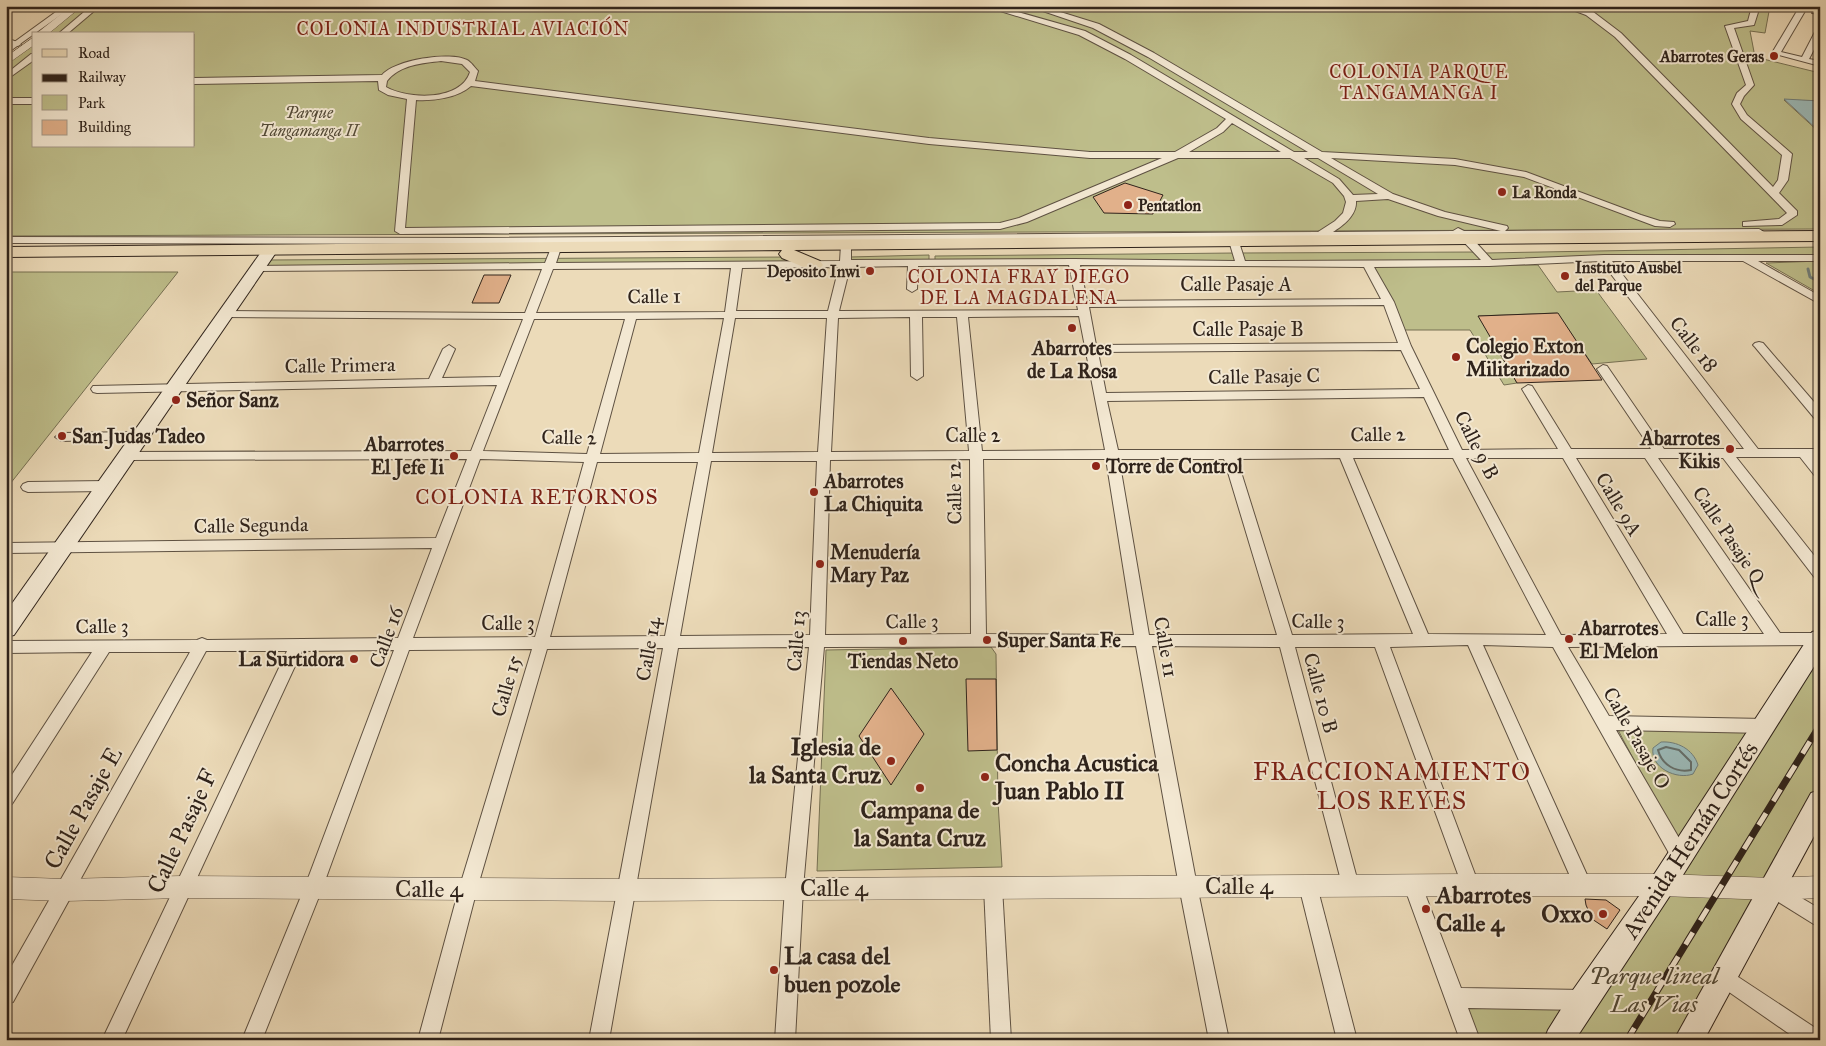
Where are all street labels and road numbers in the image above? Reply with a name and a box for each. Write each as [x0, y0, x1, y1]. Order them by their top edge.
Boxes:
street label: Calle Pasaje A [1180, 272, 1292, 296]
street label: Calle 1 [627, 284, 681, 308]
street label: Calle 18 [1665, 311, 1723, 377]
street label: Calle Pasaje B [1192, 317, 1304, 341]
street label: Calle Primera [284, 352, 396, 378]
street label: Calle Pasaje C [1208, 363, 1320, 389]
street label: Calle 9 B [1450, 407, 1504, 483]
street label: Calle 2 [1350, 422, 1406, 446]
street label: Calle 2 [945, 423, 1001, 447]
street label: Calle 2 [541, 425, 597, 449]
street label: Calle 12 [941, 461, 967, 525]
street label: Calle 9A [1591, 468, 1648, 540]
street label: Calle Pasaje Q [1688, 482, 1778, 600]
street label: Calle Segunda [193, 512, 309, 539]
street label: Calle 16 [364, 602, 408, 671]
street label: Calle 3 [1695, 607, 1749, 631]
street label: Calle 3 [885, 609, 939, 633]
street label: Calle 3 [1291, 609, 1345, 633]
street label: Calle 13 [782, 610, 810, 672]
street label: Calle 3 [481, 611, 535, 635]
street label: Calle 3 [75, 614, 129, 638]
street label: Calle 14 [631, 614, 666, 683]
street label: Calle 11 [1149, 615, 1183, 679]
street label: Calle 10 B [1299, 650, 1343, 736]
street label: Calle 15 [486, 653, 526, 719]
street label: Calle Pasaje O [1598, 683, 1676, 793]
street label: Avenida Hernán Cortés [1615, 736, 1765, 945]
street label: Calle Pasaje E [37, 742, 129, 874]
street label: Calle Pasaje F [140, 764, 224, 898]
street label: Calle 4 [1205, 871, 1274, 901]
street label: Calle 4 [800, 873, 869, 903]
street label: Calle 4 [395, 874, 464, 904]

